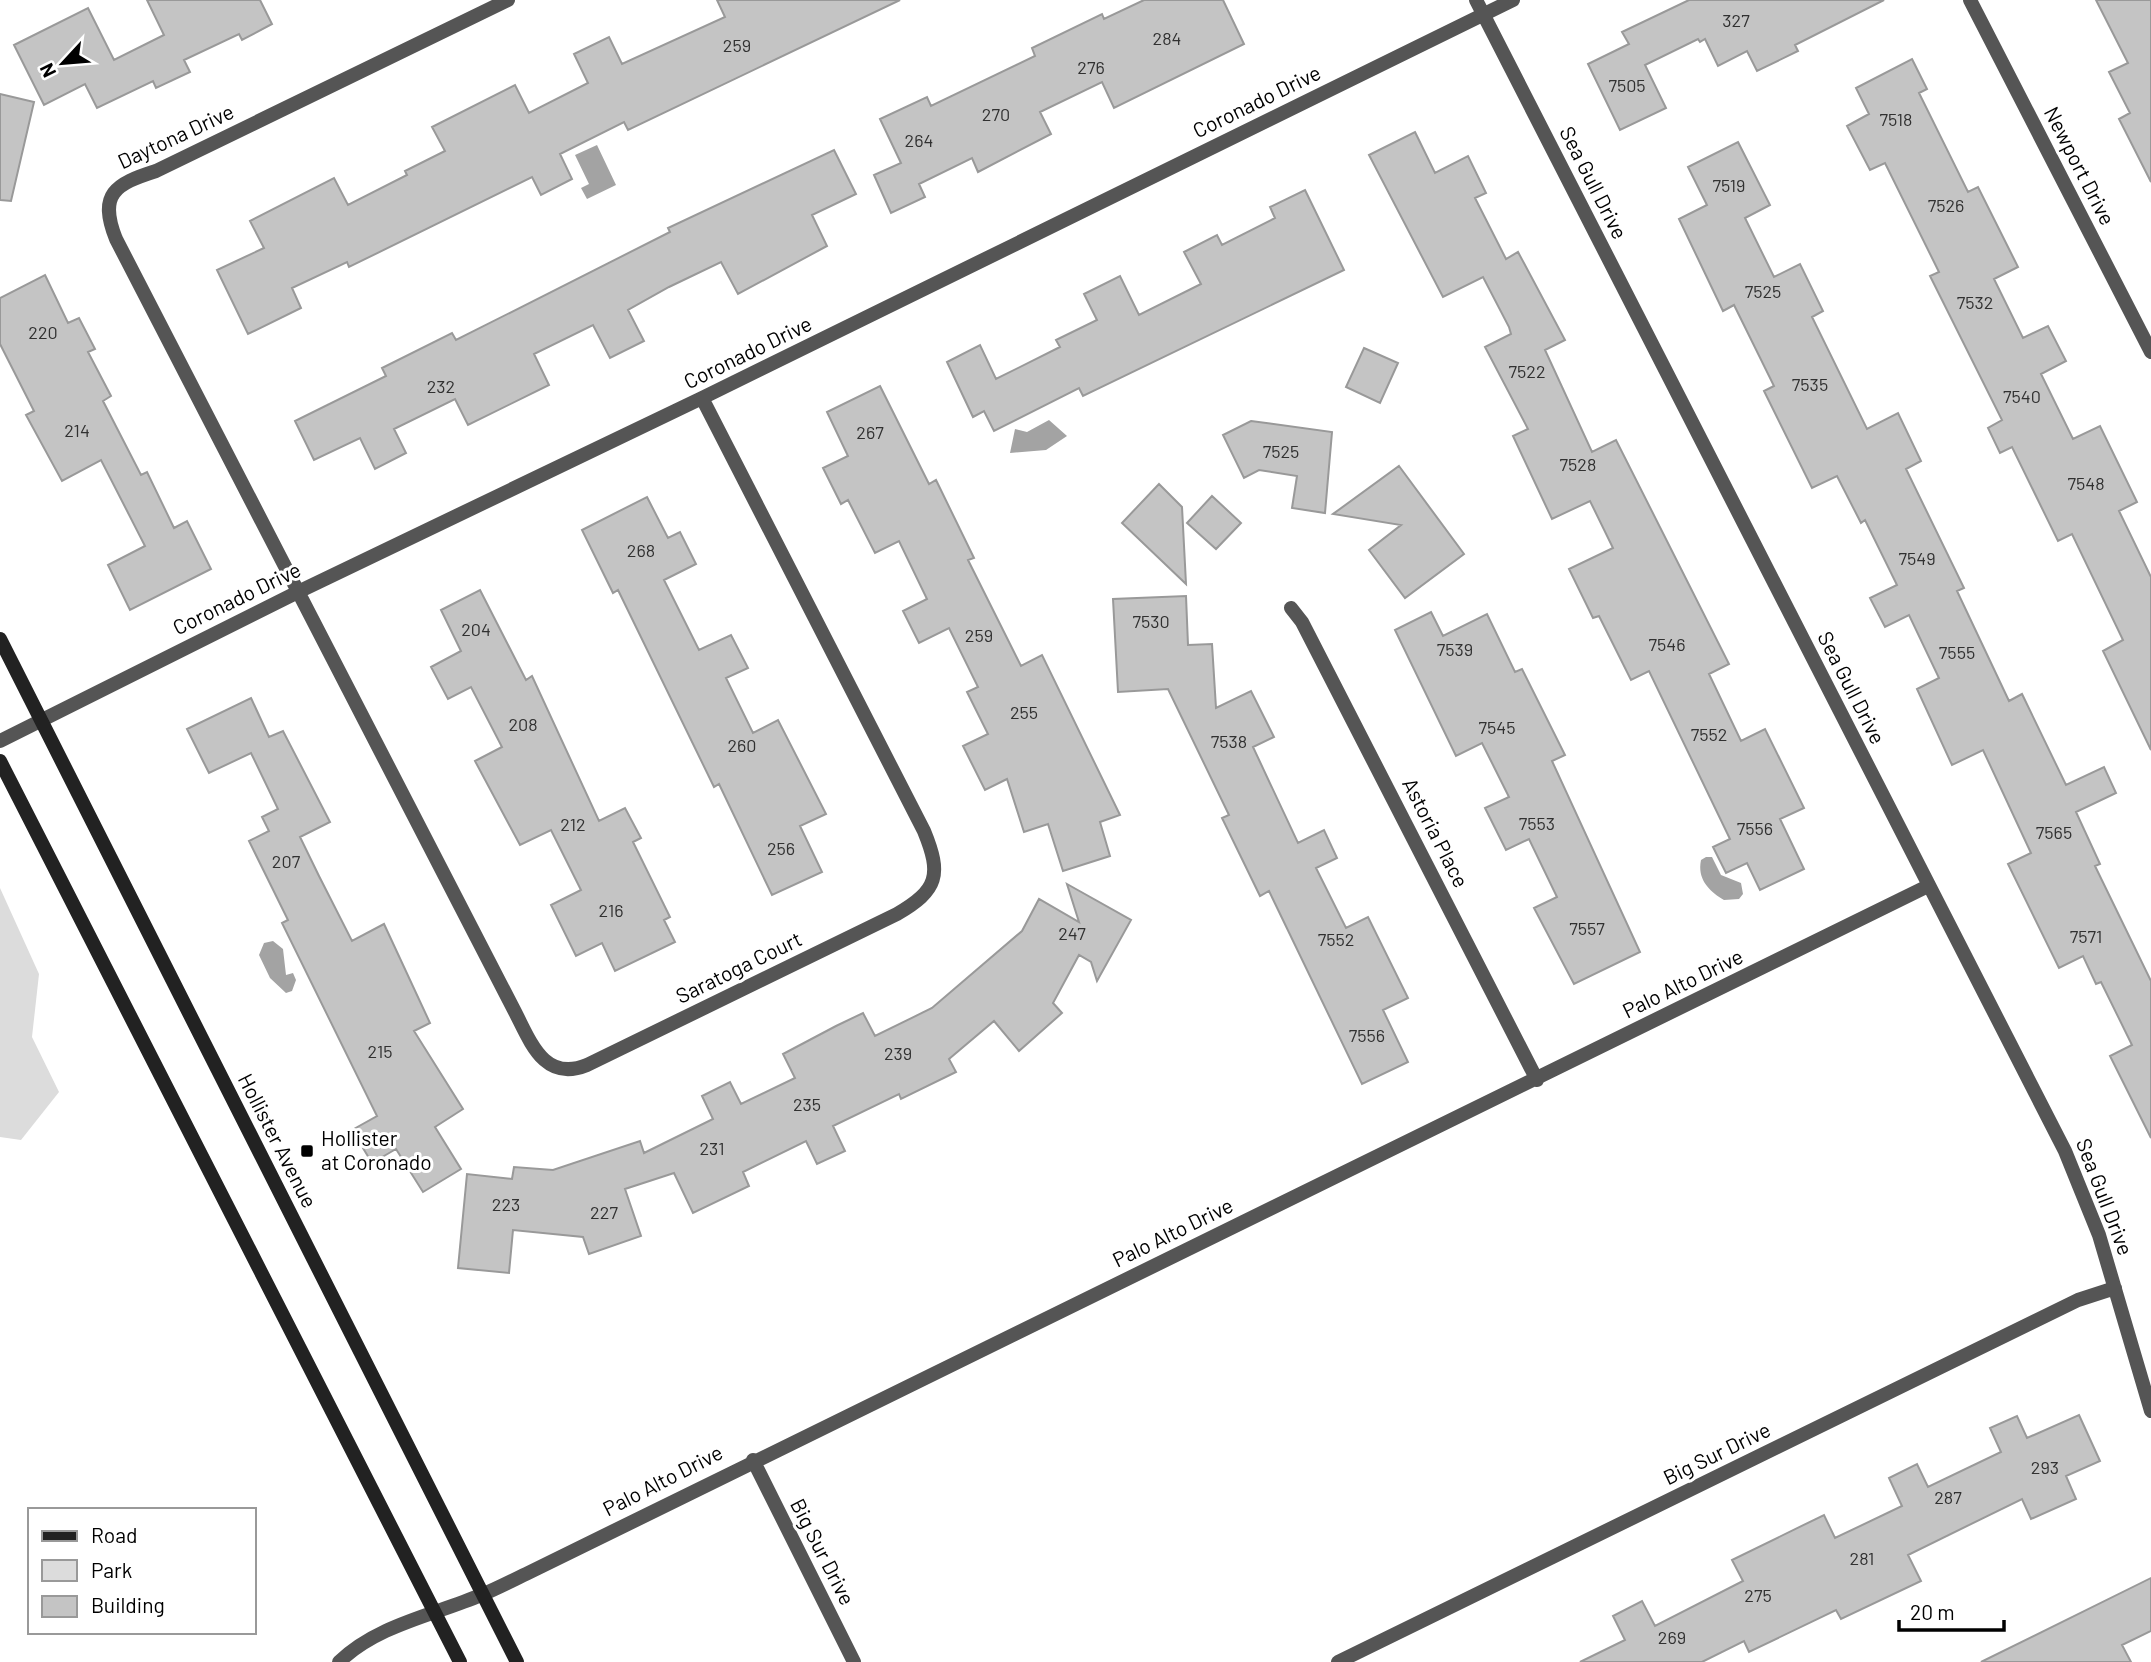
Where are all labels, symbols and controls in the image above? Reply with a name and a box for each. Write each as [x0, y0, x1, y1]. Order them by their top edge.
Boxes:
house number: 327 [1722, 9, 1750, 31]
house number: 284 [1153, 27, 1181, 49]
north arrow [28, 28, 98, 98]
house number: 259 [723, 34, 751, 56]
house number: 276 [1077, 56, 1105, 78]
street label: Coronado Drive [1188, 59, 1324, 142]
text: N [34, 60, 60, 81]
house number: 7505 [1608, 74, 1646, 96]
street label: Daytona Drive [113, 98, 237, 173]
street label: Newport Drive [2040, 102, 2121, 229]
house number: 270 [982, 103, 1010, 125]
house number: 7518 [1880, 108, 1912, 130]
street label: Sea Gull Drive [1555, 122, 1633, 243]
house number: 264 [905, 129, 933, 151]
house number: 7519 [1713, 174, 1745, 196]
house number: 7526 [1928, 194, 1964, 216]
house number: 7525 [1745, 280, 1781, 302]
house number: 7532 [1957, 291, 1993, 313]
street label: Coronado Drive [679, 310, 815, 393]
house number: 220 [28, 321, 58, 343]
house number: 7522 [1508, 360, 1546, 382]
house number: 7535 [1792, 373, 1828, 395]
house number: 232 [427, 375, 455, 397]
house number: 7540 [2003, 385, 2041, 407]
house number: 214 [64, 419, 90, 441]
house number: 267 [856, 421, 884, 443]
house number: 7525 [1263, 440, 1299, 462]
house number: 7528 [1560, 453, 1596, 475]
house number: 7548 [2067, 472, 2105, 494]
house number: 268 [627, 539, 655, 561]
house number: 7549 [1898, 547, 1936, 569]
street label: Coronado Drive [168, 556, 304, 639]
house number: 7530 [1132, 610, 1170, 632]
house number: 204 [461, 618, 491, 640]
house number: 259 [965, 624, 993, 646]
street label: Sea Gull Drive [1813, 627, 1891, 748]
house number: 7546 [1649, 633, 1685, 655]
house number: 7539 [1437, 638, 1473, 660]
house number: 7555 [1939, 641, 1975, 663]
house number: 255 [1010, 701, 1038, 723]
house number: 208 [508, 713, 538, 735]
house number: 7545 [1479, 716, 1515, 738]
house number: 7552 [1691, 723, 1727, 745]
house number: 7538 [1211, 730, 1247, 752]
house number: 260 [727, 734, 757, 756]
street label: Astoria Place [1398, 773, 1475, 891]
house number: 7553 [1519, 812, 1555, 834]
house number: 212 [560, 813, 586, 835]
house number: 7556 [1737, 817, 1773, 839]
house number: 7565 [2036, 821, 2072, 843]
house number: 256 [767, 837, 795, 859]
house number: 207 [272, 850, 301, 872]
house number: 216 [599, 899, 623, 921]
house number: 7557 [1569, 917, 1605, 939]
house number: 247 [1058, 922, 1086, 944]
street label: Saratoga Court [671, 925, 805, 1008]
house number: 7571 [2070, 925, 2102, 947]
house number: 7552 [1318, 928, 1354, 950]
street label: Palo Alto Drive [1618, 943, 1747, 1023]
house number: 7556 [1349, 1024, 1385, 1046]
house number: 215 [368, 1040, 392, 1062]
house number: 239 [884, 1042, 912, 1064]
street label: Hollister Avenue [234, 1069, 323, 1212]
house number: 235 [793, 1093, 821, 1115]
place label: Hollister at Coronado [321, 1125, 432, 1174]
street label: Sea Gull Drive [2072, 1135, 2139, 1258]
house number: 231 [700, 1137, 724, 1159]
marker: Hollister at Coronado [299, 1143, 315, 1159]
street label: Palo Alto Drive [1108, 1192, 1237, 1272]
house number: 223 [492, 1193, 520, 1215]
house number: 227 [590, 1201, 618, 1223]
street label: Big Sur Drive [1659, 1416, 1774, 1489]
street label: Palo Alto Drive [598, 1439, 726, 1521]
house number: 293 [2031, 1456, 2059, 1478]
house number: 287 [1934, 1486, 1962, 1508]
street label: Big Sur Drive [786, 1494, 861, 1609]
legend [28, 1508, 256, 1634]
text: Road [91, 1522, 137, 1547]
house number: 281 [1850, 1547, 1874, 1569]
text: Park [91, 1557, 132, 1582]
house number: 275 [1744, 1584, 1772, 1606]
scale bar [1899, 1588, 2004, 1632]
text: Building [91, 1592, 165, 1617]
text: 20 m [1910, 1599, 1955, 1624]
house number: 269 [1658, 1626, 1686, 1648]

